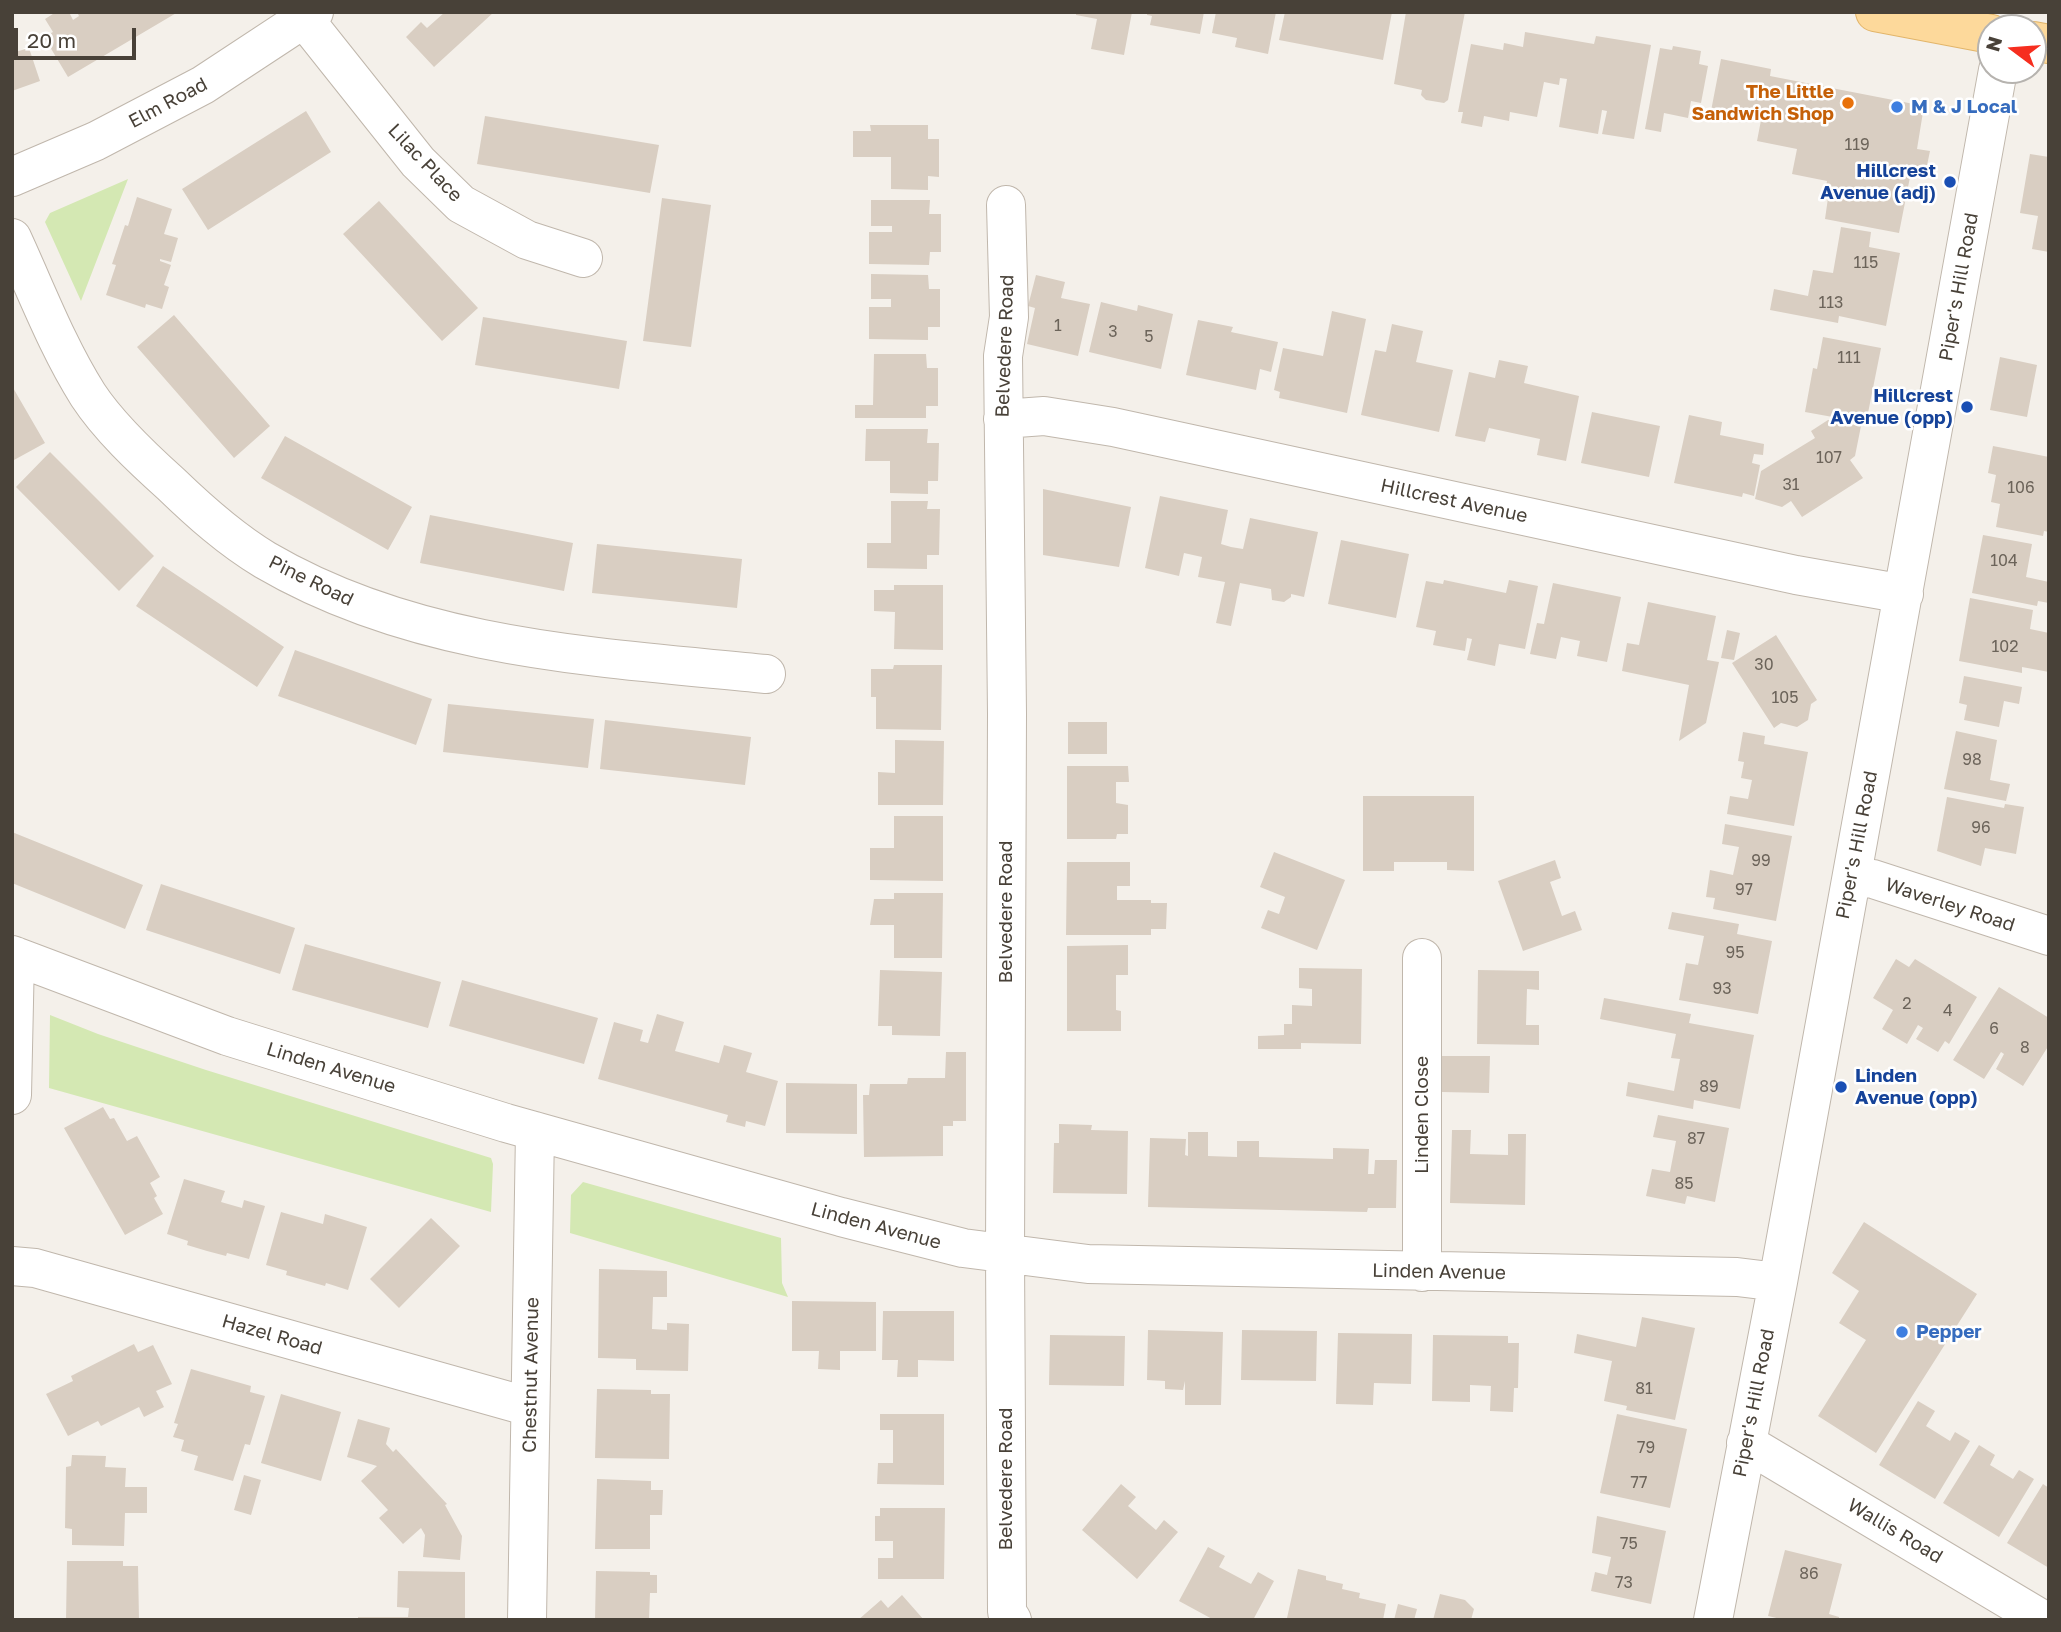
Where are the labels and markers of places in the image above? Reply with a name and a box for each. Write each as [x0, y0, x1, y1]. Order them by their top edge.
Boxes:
place label: The Little Sandwich Shop [1692, 81, 1834, 125]
marker: The Little Sandwich Shop [1840, 95, 1856, 111]
place label: M & J Local [1911, 96, 2017, 118]
marker: M & J Local [1889, 99, 1905, 115]
place label: Hillcrest Avenue (adj) [1820, 160, 1936, 204]
marker: Hillcrest Avenue (adj) [1942, 174, 1958, 190]
place label: Hillcrest Avenue (opp) [1830, 385, 1953, 429]
marker: Hillcrest Avenue (opp) [1959, 399, 1975, 415]
place label: Linden Avenue (opp) [1855, 1065, 1978, 1109]
marker: Linden Avenue (opp) [1833, 1079, 1849, 1095]
place label: Pepper [1916, 1321, 1982, 1343]
marker: Pepper [1894, 1324, 1910, 1340]

